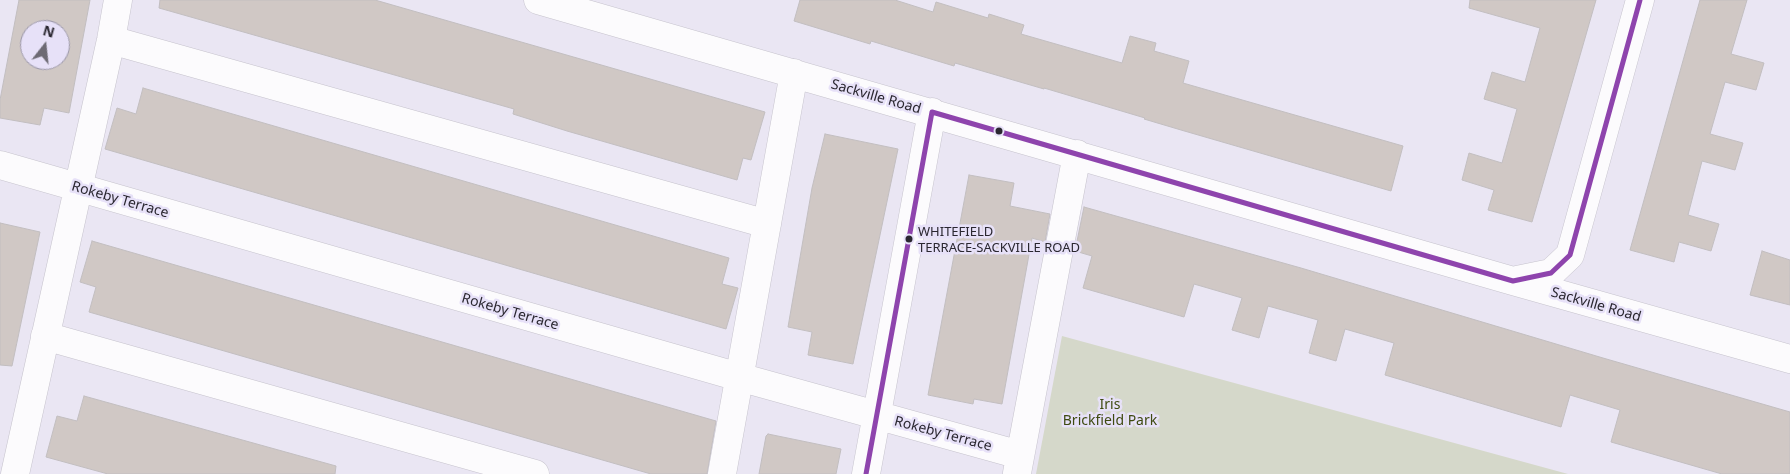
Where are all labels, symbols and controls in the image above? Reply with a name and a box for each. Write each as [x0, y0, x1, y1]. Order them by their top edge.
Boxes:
north arrow [20, 20, 70, 70]
text: N [41, 20, 57, 42]
street label: Sackville Road [829, 76, 923, 118]
unlabelled marker [994, 126, 1004, 136]
street label: Rokeby Terrace [70, 178, 170, 222]
place label: WHITEFIELD TERRACE-SACKVILLE ROAD [918, 224, 1080, 255]
marker: WHITEFIELD TERRACE-SACKVILLE ROAD [904, 234, 914, 244]
street label: Sackville Road [1549, 284, 1643, 326]
street label: Rokeby Terrace [460, 290, 560, 334]
park label: Iris Brickfield Park [1063, 397, 1157, 430]
street label: Rokeby Terrace [892, 413, 994, 455]

